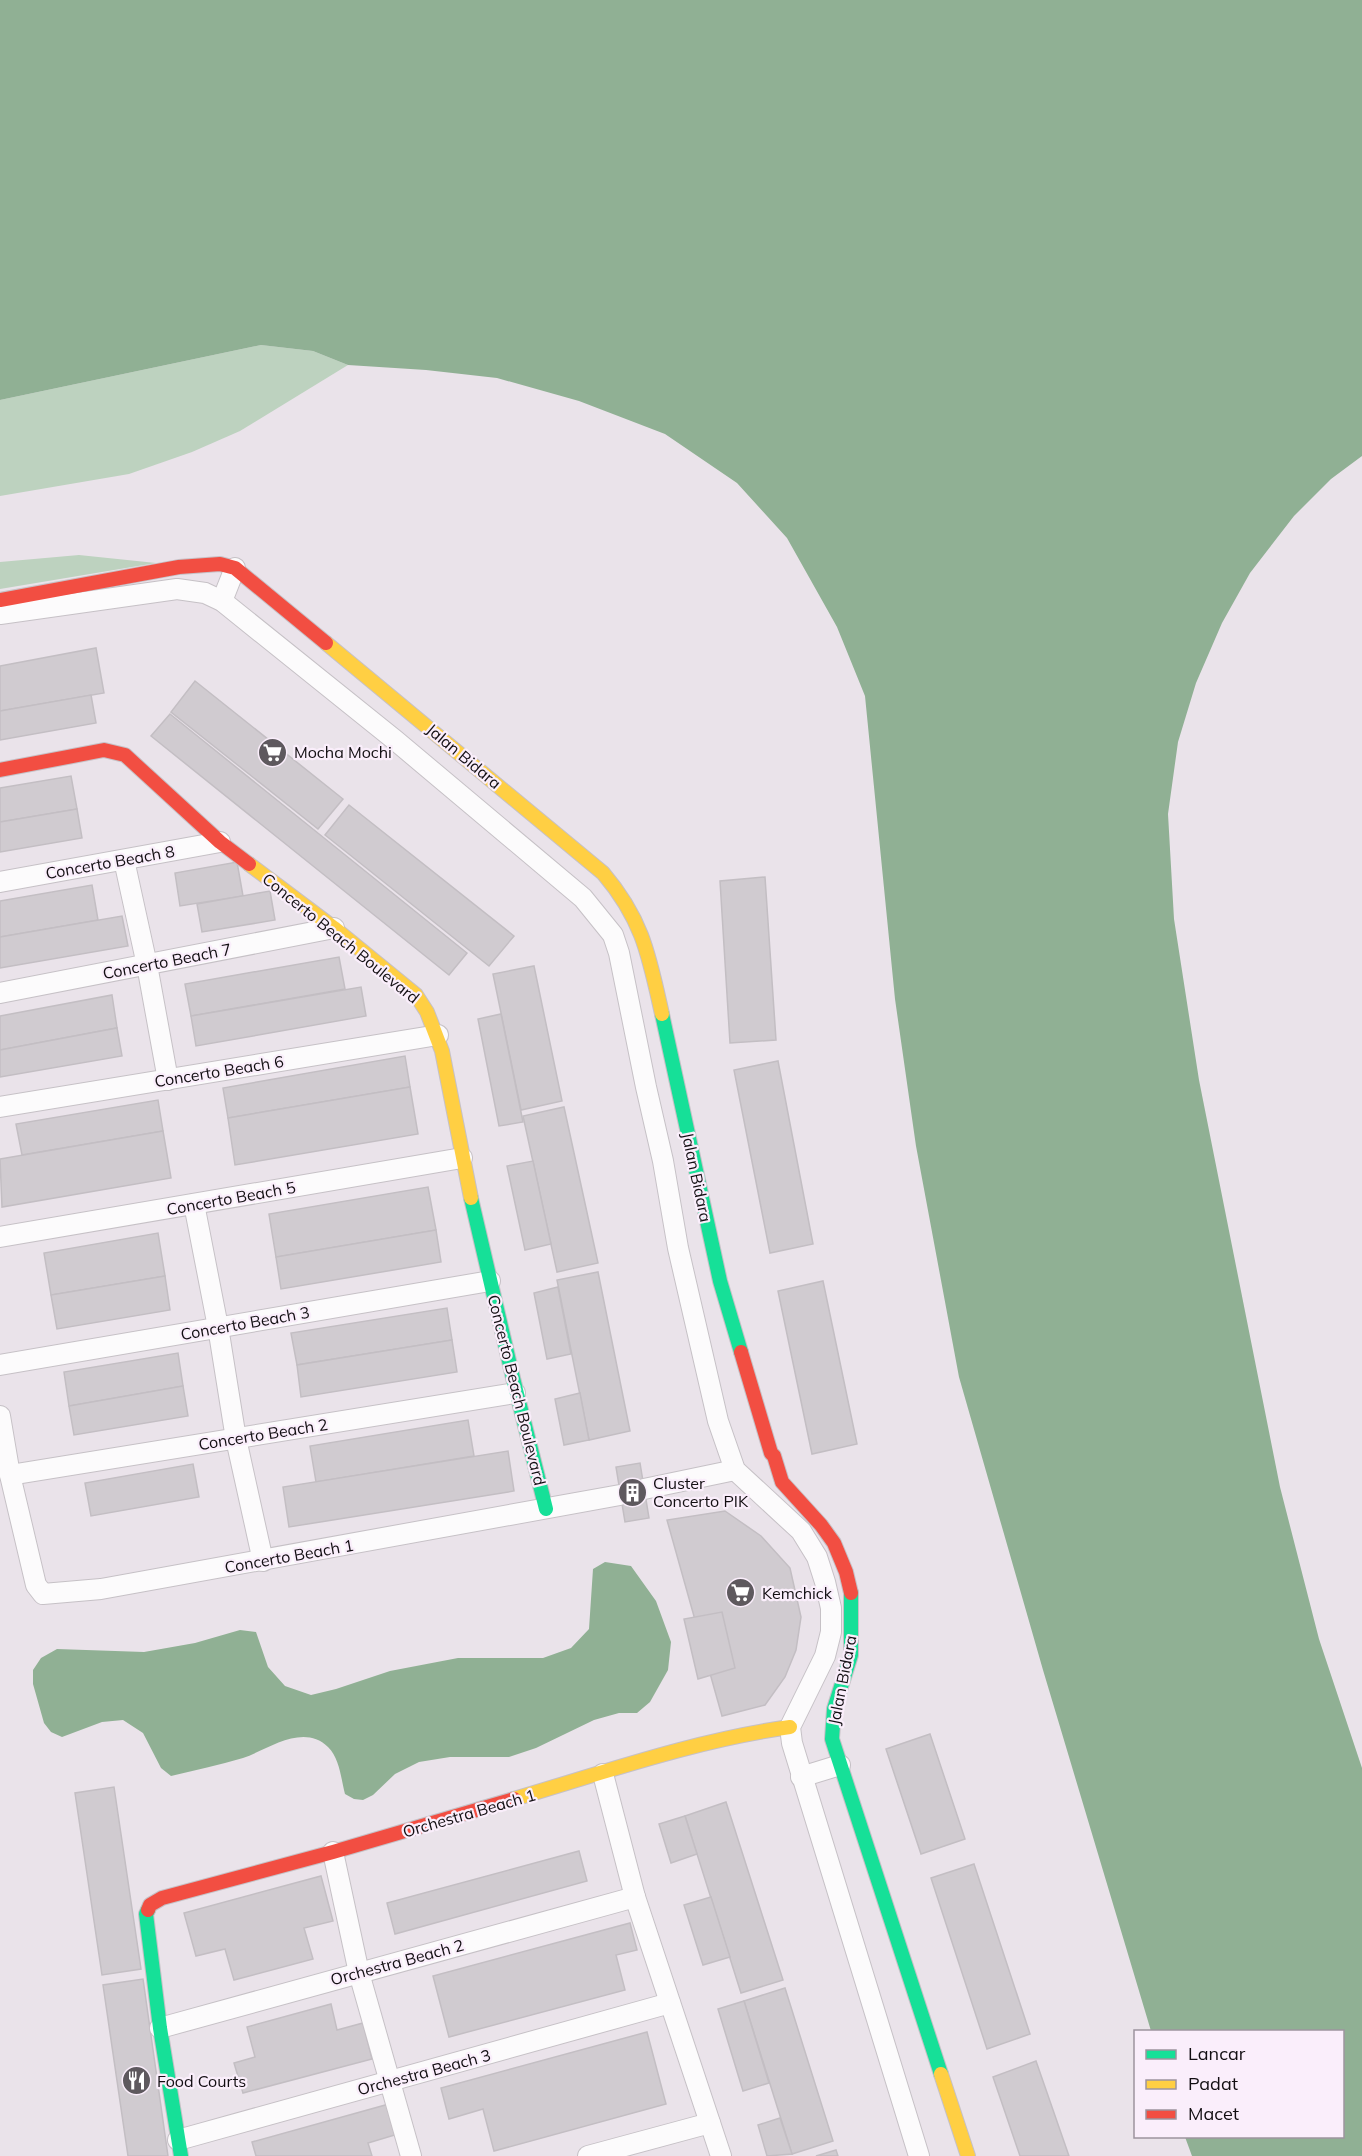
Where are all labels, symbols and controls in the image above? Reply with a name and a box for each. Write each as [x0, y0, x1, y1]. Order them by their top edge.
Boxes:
street label: Jalan Bidara [423, 719, 505, 793]
supermarket icon: Mocha Mochi [257, 736, 289, 768]
place label: Mocha Mochi [294, 742, 392, 762]
street label: Concerto Beach 8 [44, 841, 176, 883]
street label: Concerto Beach Boulevard [259, 869, 423, 1007]
street label: Concerto Beach 7 [101, 939, 233, 983]
street label: Concerto Beach 6 [153, 1051, 285, 1091]
street label: Jalan Bidara [678, 1130, 716, 1224]
street label: Concerto Beach 5 [165, 1177, 297, 1219]
street label: Concerto Beach Boulevard [484, 1292, 550, 1488]
street label: Concerto Beach 3 [179, 1302, 311, 1344]
street label: Concerto Beach 2 [197, 1414, 329, 1454]
place label: Cluster Concerto PIK [653, 1473, 749, 1511]
building icon: Cluster Concerto PIK [616, 1476, 648, 1508]
street label: Concerto Beach 1 [223, 1535, 355, 1577]
supermarket icon: Kemchick [725, 1577, 757, 1609]
place label: Kemchick [762, 1583, 833, 1603]
street label: Jalan Bidara [823, 1633, 861, 1727]
street label: Orchestra Beach 1 [400, 1784, 538, 1842]
street label: Orchestra Beach 2 [328, 1935, 466, 1989]
legend [1134, 2030, 1344, 2138]
text: Lancar [1188, 2042, 1246, 2065]
street label: Orchestra Beach 3 [355, 2045, 493, 2099]
restaurant icon: Food Courts [120, 2065, 152, 2097]
place label: Food Courts [157, 2071, 246, 2091]
text: Padat [1188, 2072, 1238, 2095]
text: Macet [1188, 2102, 1239, 2125]

